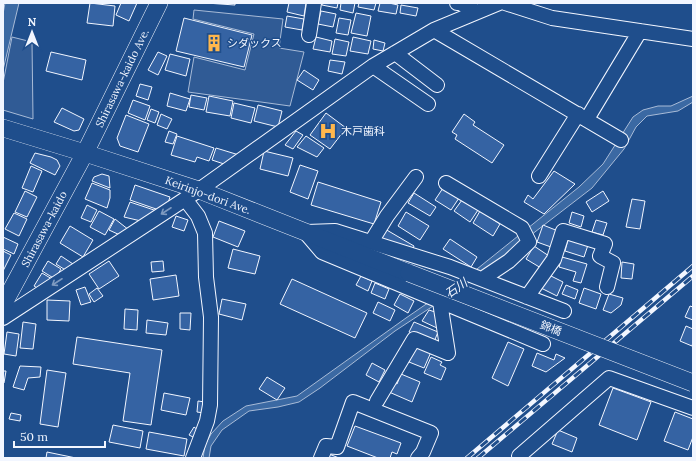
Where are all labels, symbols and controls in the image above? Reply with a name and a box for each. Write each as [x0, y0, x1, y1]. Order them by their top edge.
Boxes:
north arrow [12, 12, 52, 52]
text: N [28, 15, 37, 29]
street label: Shirasawa-kaido Ave. [92, 26, 152, 130]
building icon: シダックス [204, 33, 224, 53]
place label: シダックス [227, 36, 282, 50]
hospital icon: 木戸歯科 [318, 121, 338, 141]
place label: 木戸歯科 [341, 124, 385, 138]
street label: Keirinjo-dori Ave. [163, 173, 253, 217]
street label: Shirasawa-kaido [18, 188, 70, 270]
one-way arrow [160, 208, 172, 216]
water label: 石川 [442, 274, 472, 301]
one-way arrow [51, 279, 63, 287]
street label: 錦橋 [538, 318, 564, 338]
scale bar [14, 423, 105, 449]
text: 50 m [20, 429, 48, 444]

